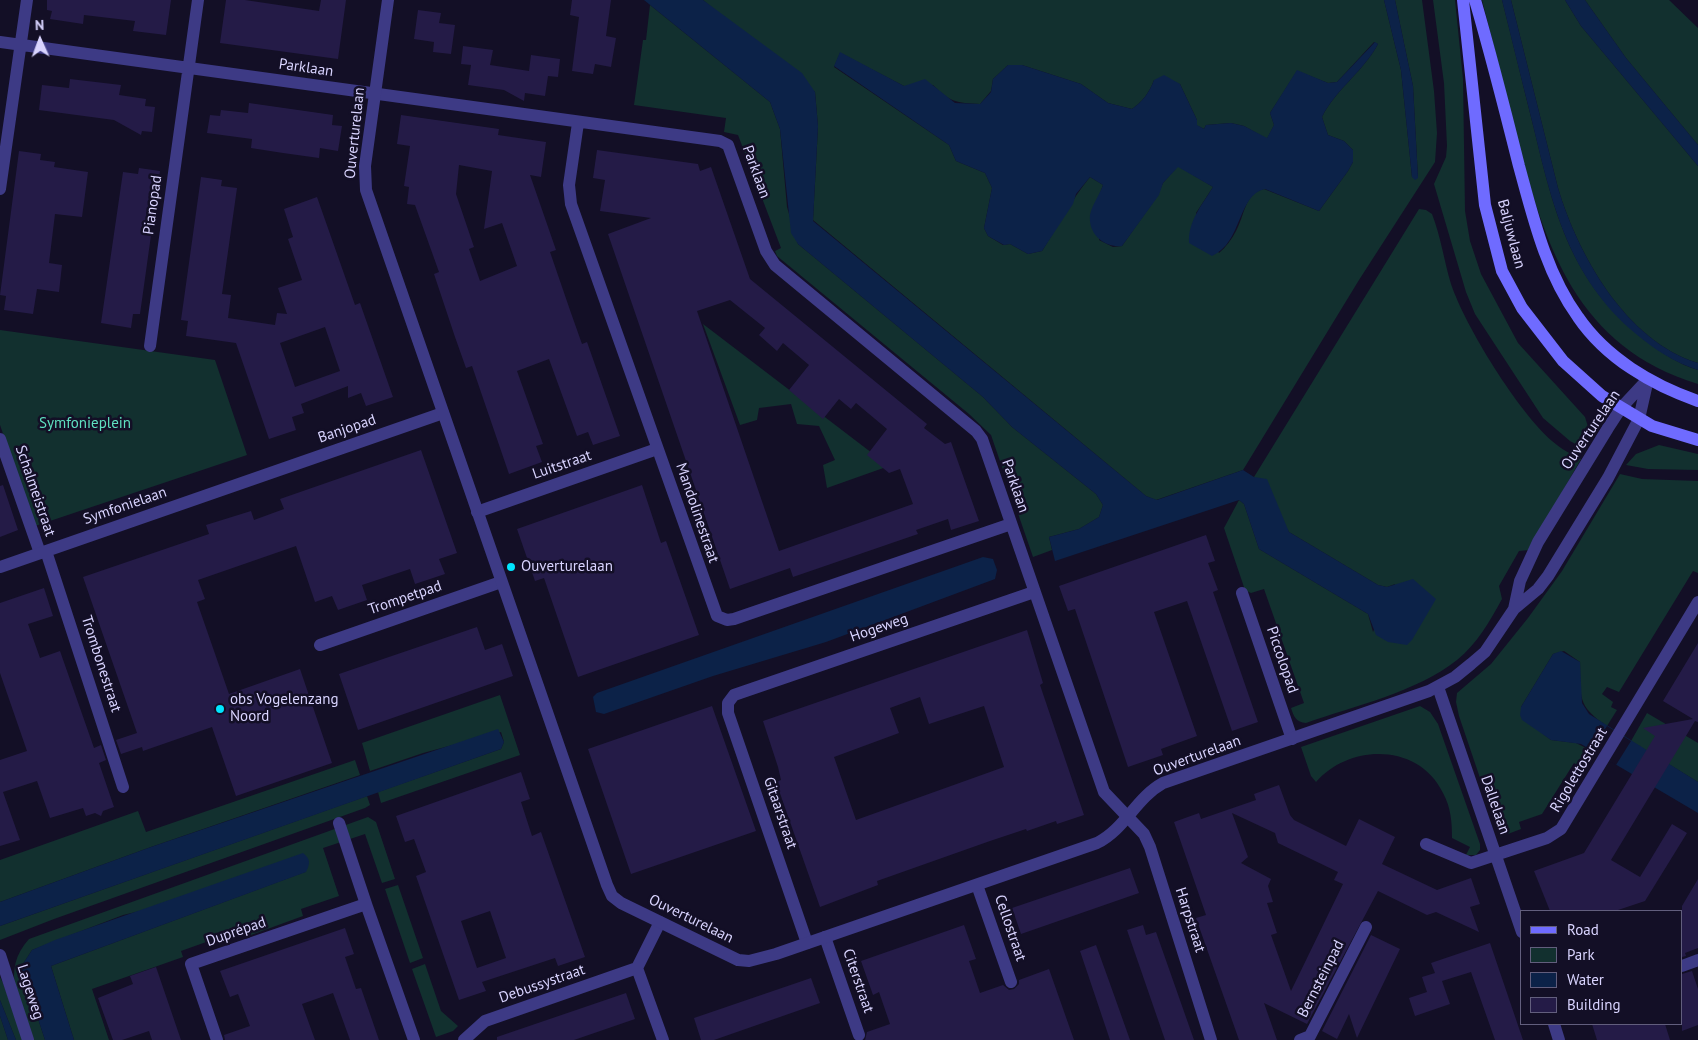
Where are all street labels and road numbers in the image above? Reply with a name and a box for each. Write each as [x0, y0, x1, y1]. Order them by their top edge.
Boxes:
street label: Parklaan [277, 55, 335, 81]
street label: Ouverturelaan [341, 86, 369, 180]
street label: Parklaan [738, 143, 774, 201]
street label: Pianopad [140, 174, 166, 236]
street label: Baljuwlaan [1493, 197, 1529, 271]
street label: Ouverturelaan [1558, 387, 1624, 473]
street label: Banjopad [316, 411, 378, 447]
street label: Schalmeistraat [11, 443, 59, 539]
street label: Luitstraat [530, 447, 594, 483]
street label: Parklaan [998, 457, 1032, 515]
street label: Mandolinestraat [672, 461, 722, 565]
street label: Symfonielaan [81, 483, 169, 529]
street label: Trompetpad [366, 577, 444, 619]
street label: Hogeweg [848, 610, 910, 646]
street label: Trombonestraat [77, 613, 125, 715]
street label: Piccolopad [1262, 624, 1302, 696]
street label: Rigolettostraat [1547, 724, 1611, 816]
street label: Ouverturelaan [1151, 732, 1243, 780]
street label: Dallelaan [1477, 773, 1513, 837]
street label: Gitaarstraat [759, 775, 801, 851]
street label: Harpstraat [1171, 885, 1209, 955]
street label: Ouverturelaan [646, 891, 736, 947]
street label: Cellostraat [990, 892, 1030, 964]
street label: Duprépad [204, 913, 268, 951]
street label: Bernsteinpad [1294, 937, 1348, 1021]
street label: Citerstraat [839, 947, 877, 1015]
street label: Debussystraat [497, 961, 587, 1007]
street label: Lageweg [13, 962, 47, 1022]

